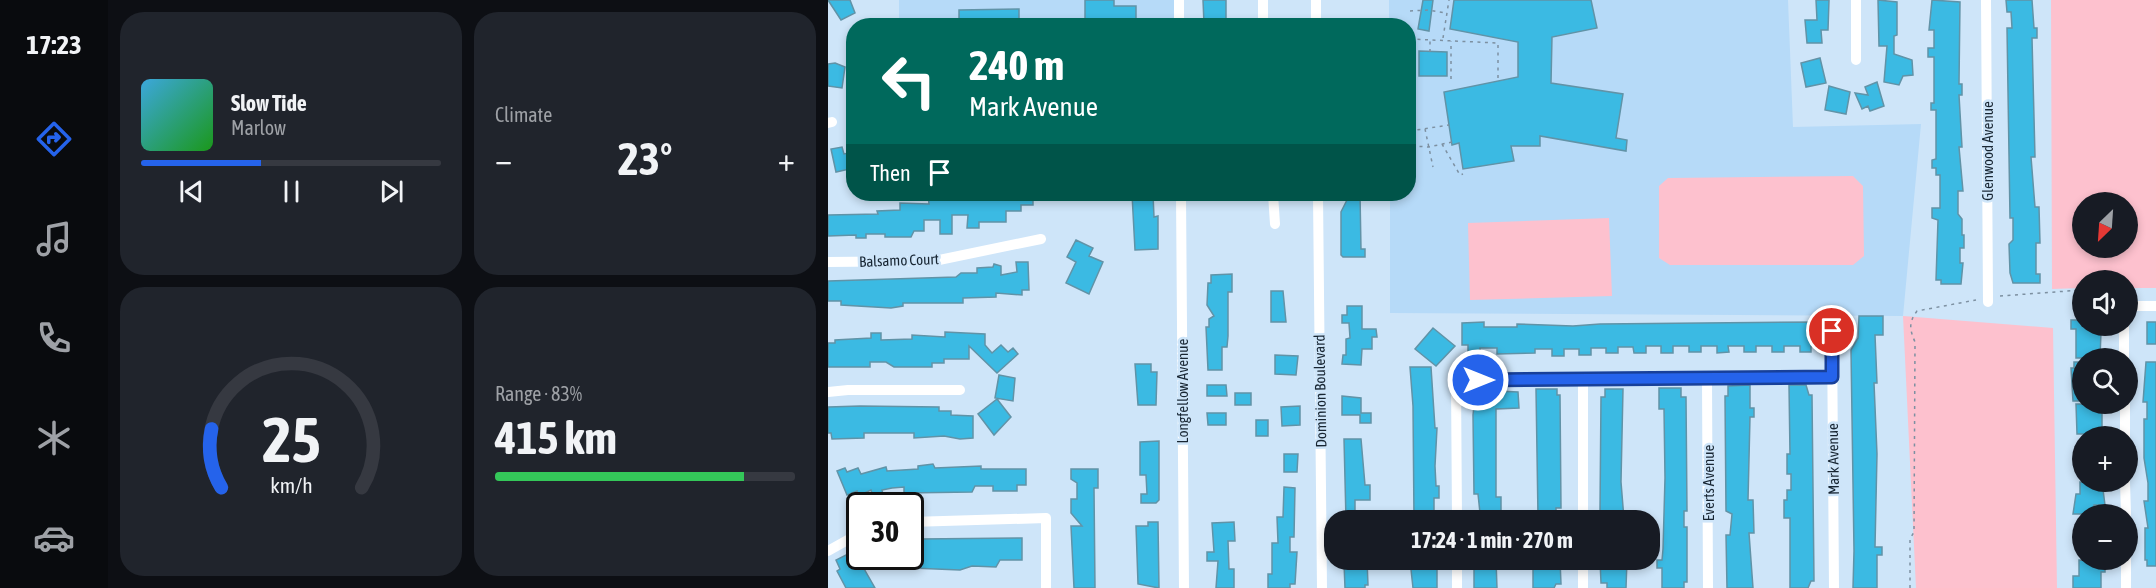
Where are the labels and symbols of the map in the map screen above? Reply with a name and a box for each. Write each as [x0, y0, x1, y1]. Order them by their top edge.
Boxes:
street label: Glenwood Avenue [1979, 101, 1996, 201]
north arrow [2072, 192, 2138, 258]
street label: Balsamo Court [859, 250, 939, 270]
pin [1806, 305, 1857, 356]
street label: Dominion Boulevard [1311, 334, 1329, 448]
street label: Longfellow Avenue [1174, 338, 1191, 443]
position arrow [1446, 348, 1510, 412]
street label: Mark Avenue [1824, 423, 1842, 495]
street label: Everts Avenue [1700, 444, 1717, 521]
speed limit sign: 30 [846, 492, 924, 570]

